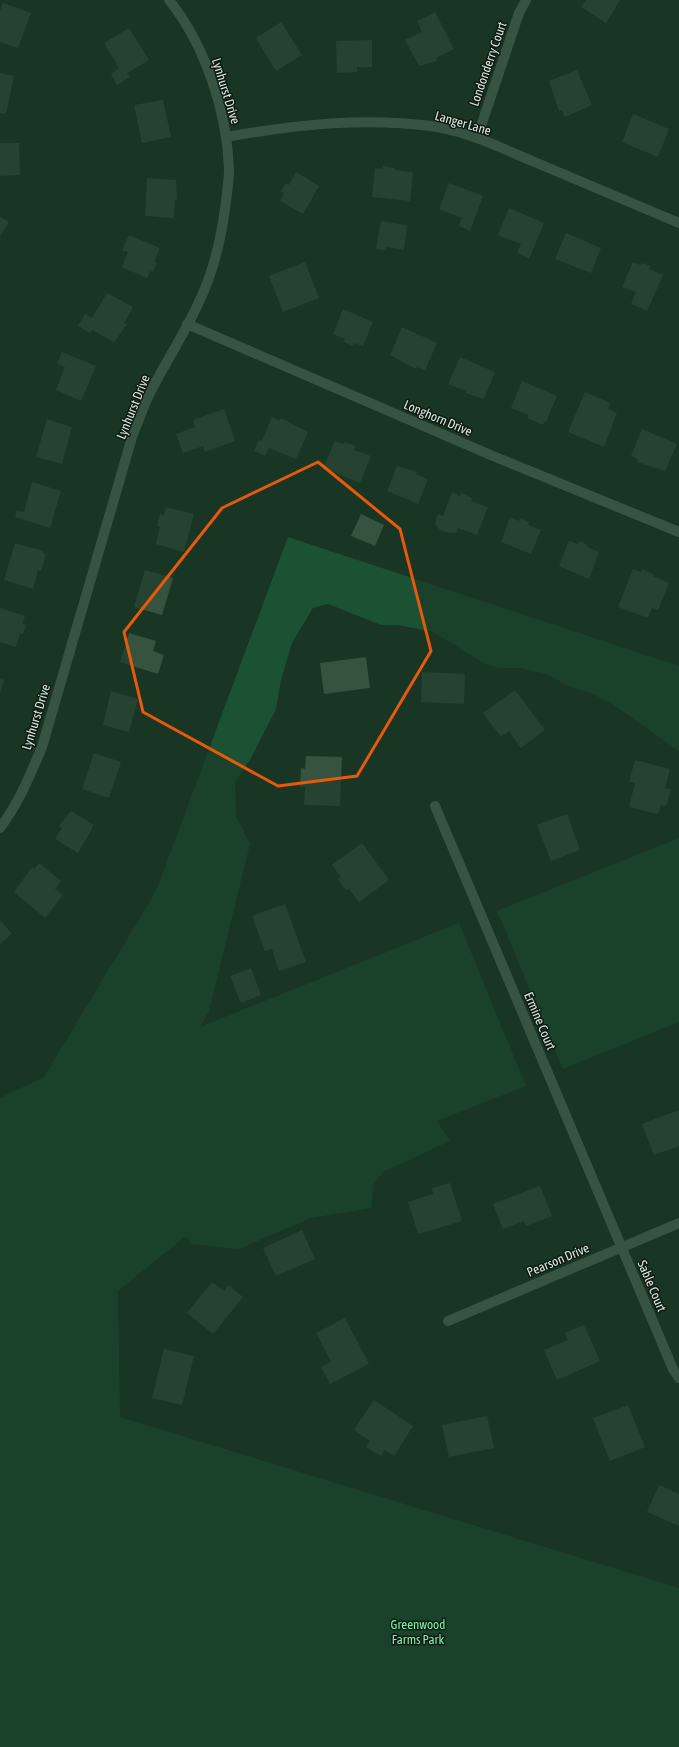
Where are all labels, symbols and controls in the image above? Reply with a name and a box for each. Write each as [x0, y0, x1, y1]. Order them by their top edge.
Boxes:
street label: Londonderry Court [466, 19, 510, 108]
street label: Lynhurst Drive [209, 56, 243, 126]
street label: Langer Lane [433, 108, 493, 138]
street label: Lynhurst Drive [113, 373, 153, 441]
street label: Longhorn Drive [402, 397, 474, 439]
street label: Lynhurst Drive [19, 682, 53, 752]
street label: Ermine Court [521, 990, 559, 1052]
street label: Pearson Drive [525, 1240, 591, 1280]
street label: Sable Court [634, 1258, 670, 1314]
park label: Greenwood Farms Park [391, 1617, 445, 1647]

